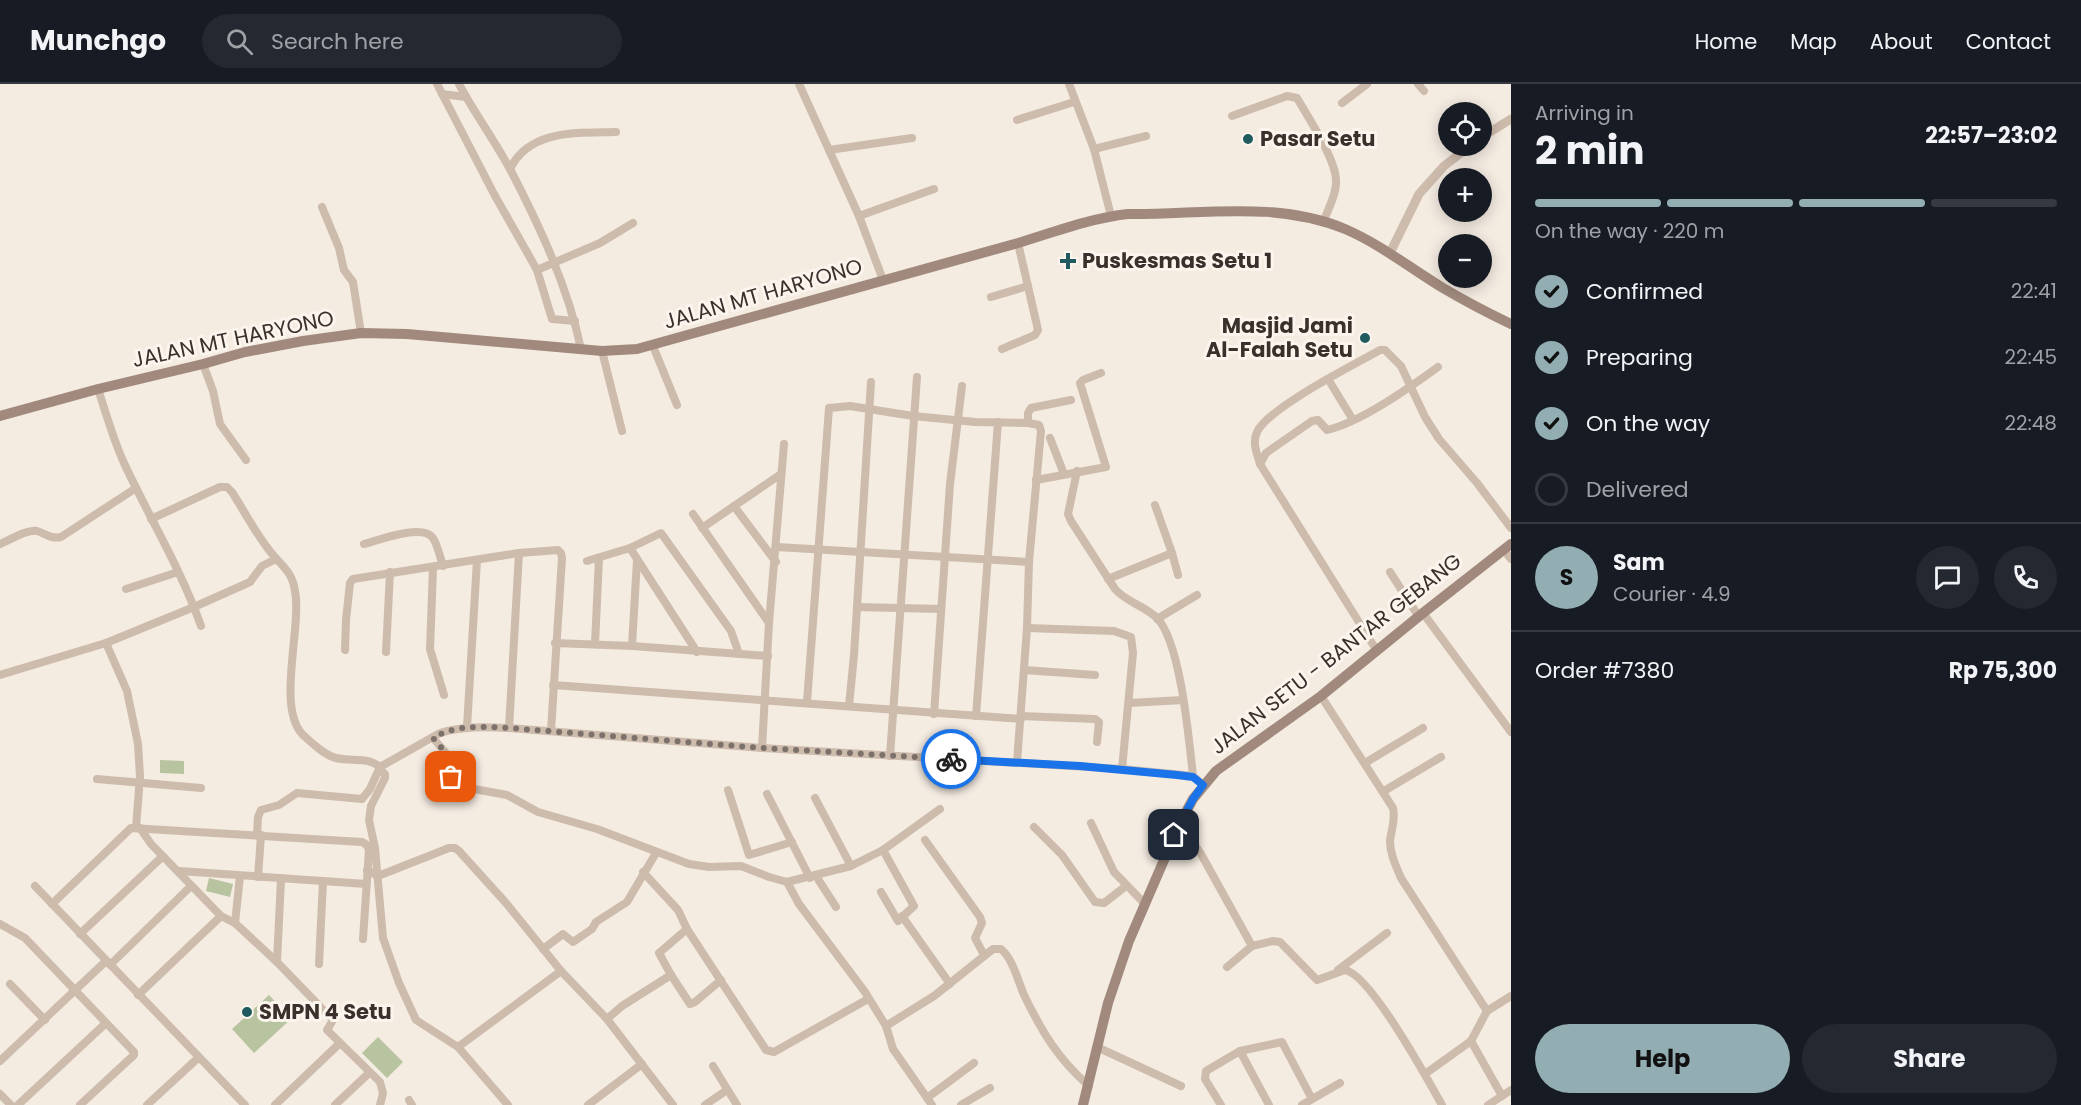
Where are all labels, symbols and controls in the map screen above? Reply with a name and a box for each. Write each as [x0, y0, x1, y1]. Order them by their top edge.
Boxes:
search box [202, 14, 622, 68]
text: Munchgo [30, 21, 166, 60]
icon: search [223, 25, 256, 58]
text: Search here [271, 26, 404, 57]
text: Home [1695, 27, 1757, 56]
text: Map [1790, 27, 1837, 56]
text: About [1870, 27, 1933, 56]
text: Contact [1966, 27, 2051, 56]
text: Arriving in [1535, 99, 1634, 127]
map controls [1438, 102, 1492, 288]
button: locate [1438, 102, 1492, 156]
text: 22:57–23:02 [1925, 120, 2057, 151]
text: 2 min [1535, 123, 1645, 178]
place label: Pasar Setu [1260, 124, 1375, 153]
marker: Pasar Setu [1241, 132, 1255, 146]
button: + [1438, 168, 1492, 222]
text: On the way · 220 m [1535, 217, 1724, 245]
button: − [1438, 234, 1492, 288]
place label: Puskesmas Setu 1 [1082, 246, 1272, 275]
street label: JALAN MT HARYONO [660, 251, 866, 336]
marker: Puskesmas Setu 1 [1059, 252, 1077, 270]
icon: check [1535, 275, 1568, 308]
text: Confirmed [1586, 276, 1703, 307]
text: 22:41 [2011, 277, 2057, 305]
street label: JALAN MT HARYONO [129, 303, 336, 374]
place label: Masjid Jami Al-Falah Setu [1206, 311, 1353, 364]
marker: Masjid Jami Al-Falah Setu [1358, 331, 1372, 345]
icon: check [1535, 341, 1568, 374]
text: Preparing [1586, 342, 1693, 373]
text: 22:45 [2005, 343, 2057, 371]
icon: check [1535, 407, 1568, 440]
text: On the way [1586, 408, 1710, 439]
text: 22:48 [2005, 409, 2057, 437]
text: Delivered [1586, 474, 1689, 505]
street label: JALAN SETU - BANTAR GEBANG [1204, 546, 1467, 761]
button: chat [1916, 546, 1979, 609]
button: phone [1994, 546, 2057, 609]
text: Sam [1613, 547, 1665, 578]
text: S [1560, 562, 1573, 593]
text: Courier · 4.9 [1613, 580, 1731, 608]
text: Order #7380 [1535, 655, 1674, 686]
text: Rp 75,300 [1949, 655, 2057, 686]
courier [921, 729, 981, 789]
icon: bike [935, 743, 968, 776]
pin [425, 751, 476, 802]
icon: bag [434, 760, 467, 793]
pin [1148, 809, 1199, 860]
icon: home [1157, 818, 1190, 851]
place label: SMPN 4 Setu [259, 997, 392, 1026]
marker: SMPN 4 Setu [240, 1005, 254, 1019]
button: Help [1535, 1024, 1790, 1093]
button: Share [1802, 1024, 2057, 1093]

